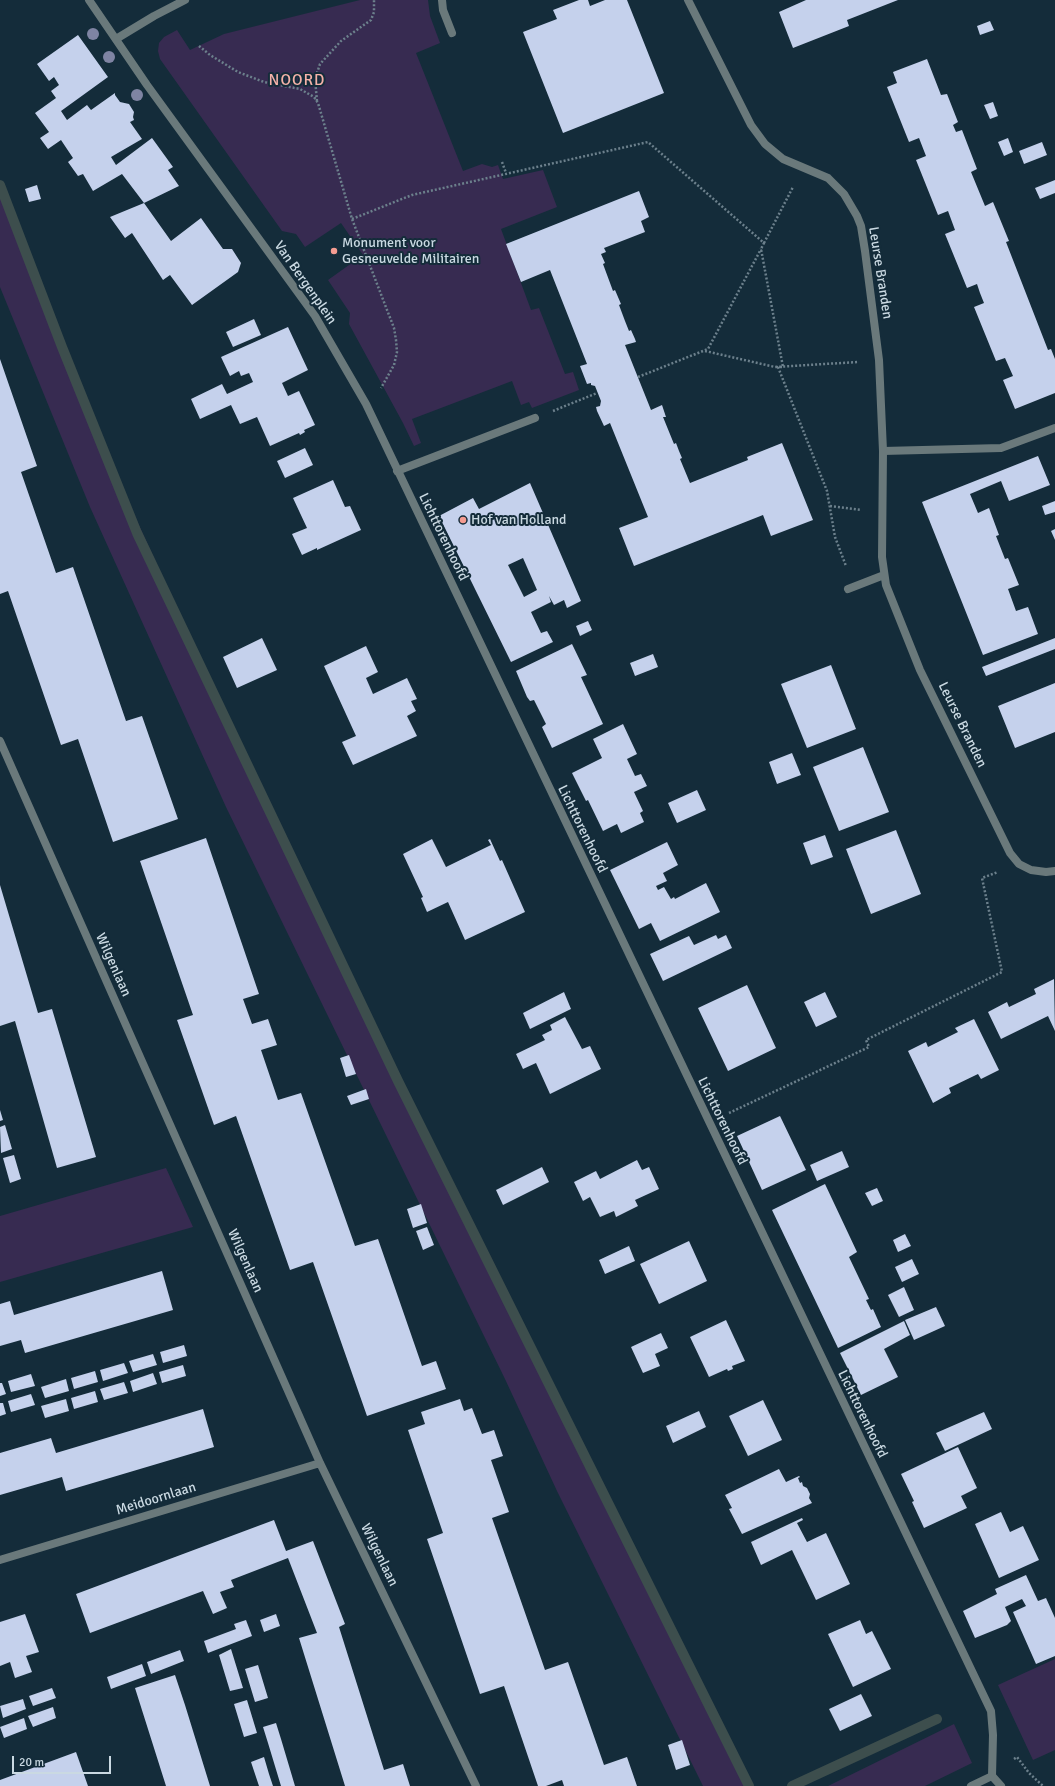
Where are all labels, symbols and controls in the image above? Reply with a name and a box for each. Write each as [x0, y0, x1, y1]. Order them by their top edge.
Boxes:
district label: NOORD [269, 71, 325, 91]
street label: Leurse Branden [864, 226, 896, 320]
place label: Monument voor Gesneuvelde Militairen [342, 235, 479, 268]
street label: Van Bergenplein [270, 238, 340, 328]
marker: Monument voor Gesneuvelde Militairen [329, 246, 339, 256]
street label: Lichttorenhoofd [414, 490, 472, 584]
place label: Hof van Holland [471, 512, 567, 528]
marker: Hof van Holland [458, 515, 468, 525]
street label: Leurse Branden [934, 679, 990, 771]
street label: Lichttorenhoofd [553, 782, 611, 876]
street label: Wilgenlaan [92, 931, 134, 999]
street label: Lichttorenhoofd [693, 1074, 751, 1168]
street label: Wilgenlaan [224, 1227, 266, 1295]
street label: Lichttorenhoofd [833, 1367, 891, 1461]
street label: Meidoornlaan [114, 1479, 198, 1519]
street label: Wilgenlaan [357, 1521, 401, 1589]
scale bar [14, 1748, 113, 1774]
text: 20 m [19, 1755, 44, 1770]

